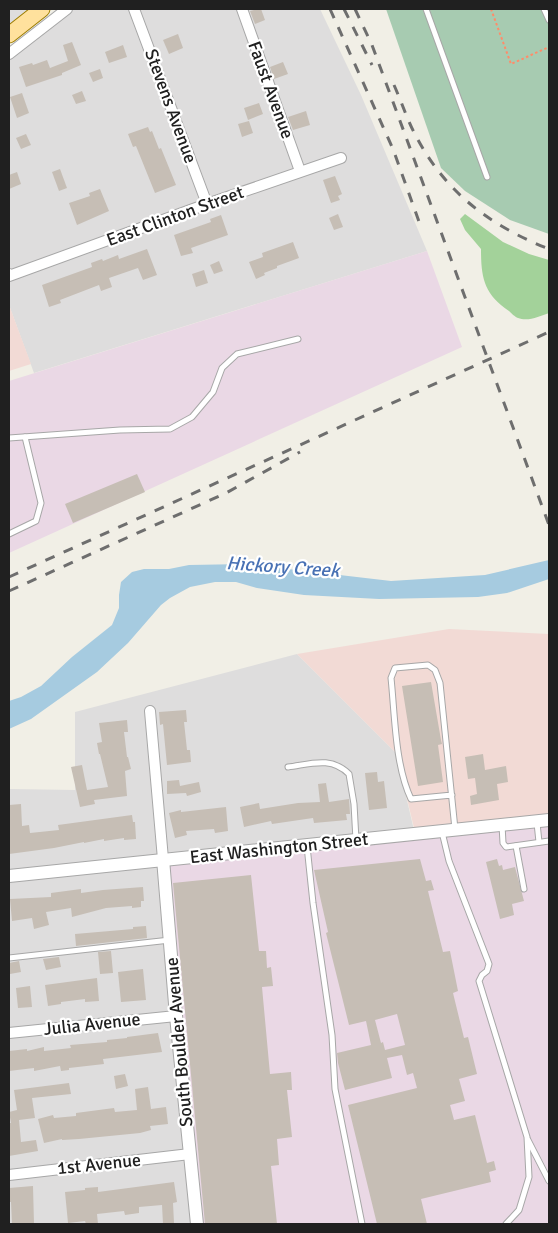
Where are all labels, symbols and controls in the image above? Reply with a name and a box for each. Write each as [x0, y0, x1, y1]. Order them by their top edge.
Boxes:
street label: Faust Avenue [243, 38, 299, 142]
street label: Stevens Avenue [140, 46, 202, 166]
street label: East Clinton Street [103, 181, 247, 251]
water label: Hickory Creek [226, 551, 342, 583]
street label: East Washington Street [189, 828, 369, 868]
street label: South Boulder Avenue [161, 956, 197, 1128]
street label: Julia Avenue [42, 1008, 142, 1040]
street label: 1st Avenue [56, 1149, 142, 1179]

